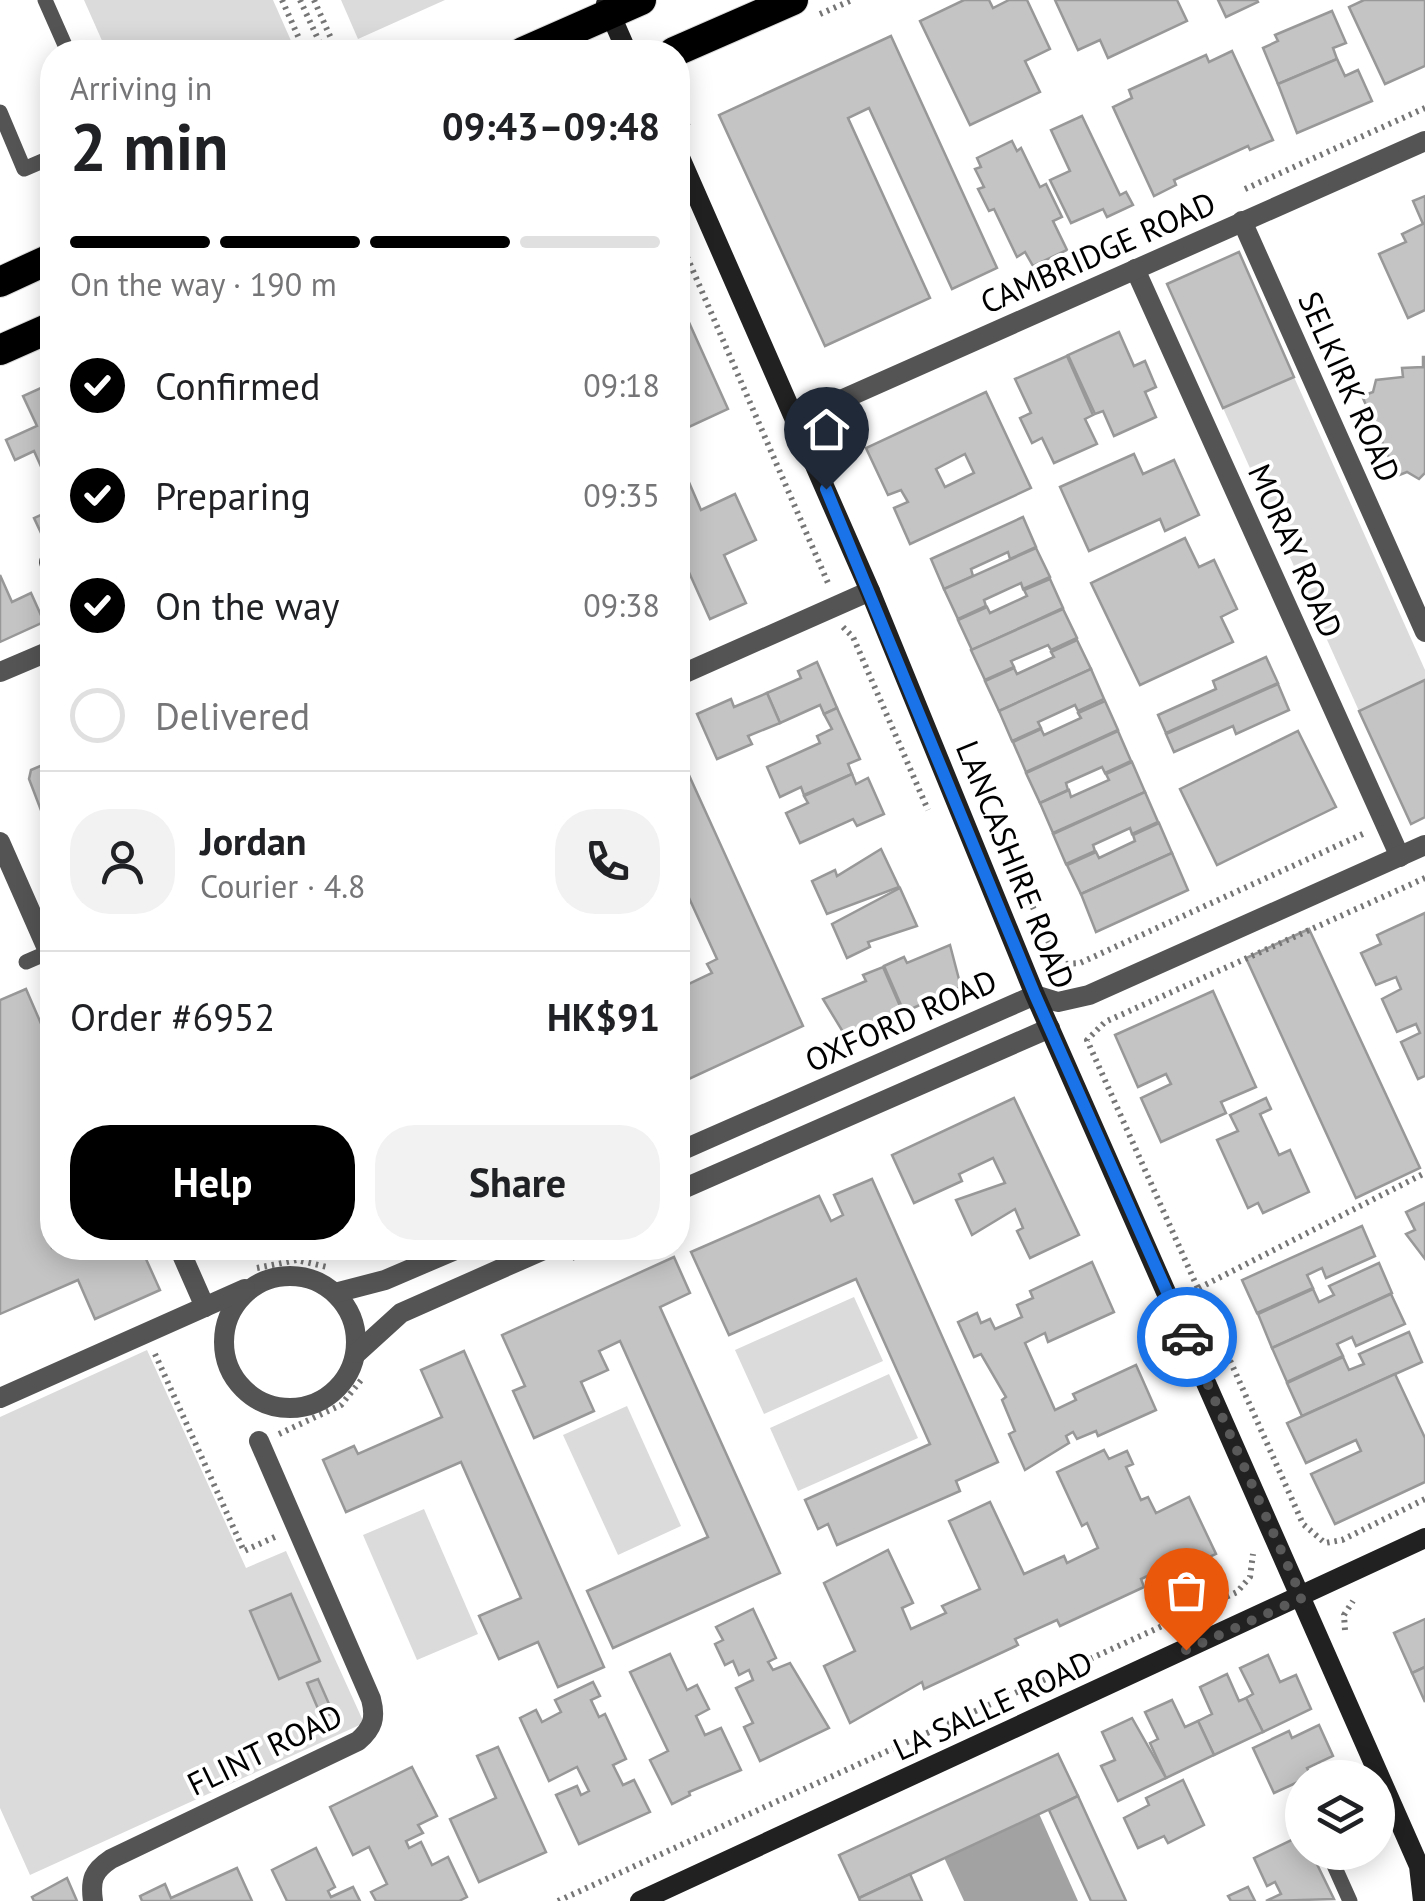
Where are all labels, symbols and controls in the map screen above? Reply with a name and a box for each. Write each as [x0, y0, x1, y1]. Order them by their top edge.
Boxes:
text: Arriving in [70, 67, 212, 109]
text: 09:43–09:48 [442, 101, 660, 150]
text: 2 min [70, 104, 229, 188]
street label: CAMBRIDGE ROAD [973, 181, 1222, 323]
text: On the way · 190 m [70, 263, 337, 305]
street label: SELKIRK ROAD [1289, 285, 1411, 488]
icon: check [70, 358, 125, 413]
text: Confirmed [155, 361, 321, 410]
text: 09:18 [583, 364, 660, 406]
pin [784, 387, 869, 490]
icon: home [799, 402, 854, 457]
street label: MORAY ROAD [1239, 457, 1353, 644]
icon: check [70, 468, 125, 523]
text: Preparing [155, 471, 311, 520]
text: 09:35 [583, 474, 660, 516]
icon: check [70, 578, 125, 633]
text: On the way [155, 581, 340, 630]
text: 09:38 [583, 584, 660, 626]
text: Delivered [155, 691, 310, 740]
street label: LANCASHIRE ROAD [947, 734, 1085, 995]
button: person [70, 809, 175, 914]
button: phone [555, 809, 660, 914]
text: Jordan [200, 816, 306, 865]
text: Courier · 4.8 [200, 865, 366, 907]
street label: OXFORD ROAD [798, 959, 1003, 1081]
text: Order #6952 [70, 992, 275, 1041]
text: HK$91 [547, 992, 660, 1041]
button: Help [70, 1125, 355, 1240]
button: Share [375, 1125, 660, 1240]
courier [1137, 1287, 1237, 1387]
icon: car [1160, 1310, 1215, 1365]
pin [1144, 1548, 1229, 1651]
icon: bag [1159, 1563, 1214, 1618]
street label: LA SALLE ROAD [886, 1641, 1099, 1770]
street label: FLINT ROAD [180, 1694, 349, 1805]
map controls [1285, 1760, 1395, 1870]
button: layers [1285, 1760, 1395, 1870]

